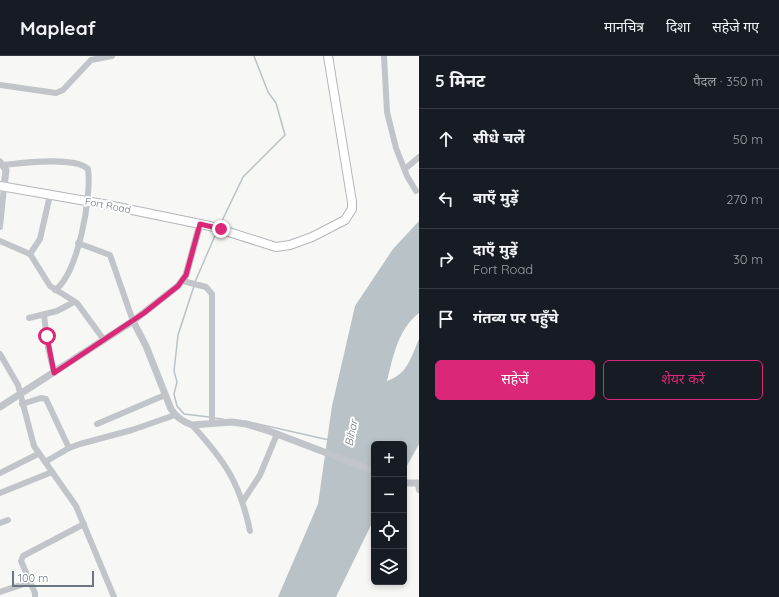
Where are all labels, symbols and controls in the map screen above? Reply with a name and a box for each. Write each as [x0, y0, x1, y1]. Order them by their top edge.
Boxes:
text: Mapleaf [20, 16, 96, 40]
text: मानचित्र [604, 18, 644, 36]
text: दिशा [666, 18, 690, 36]
text: सहेजे गए [712, 18, 759, 36]
text: 5 मिनट [435, 70, 485, 91]
text: पैदल · 350 m [693, 73, 763, 89]
icon: ahead [435, 128, 457, 150]
text: सीधे चलें [473, 128, 524, 147]
text: 50 m [733, 131, 763, 147]
icon: left [435, 188, 457, 210]
text: बाएँ मुड़ें [473, 188, 518, 207]
text: 270 m [726, 191, 763, 207]
street label: Fort Road [84, 195, 132, 216]
route end [212, 220, 230, 238]
text: दाएँ मुड़ें [473, 240, 517, 259]
icon: right [435, 248, 457, 270]
text: 30 m [733, 251, 763, 267]
text: Fort Road [473, 261, 533, 277]
icon: arrive [435, 308, 457, 330]
text: गंतव्य पर पहुँचे [473, 308, 559, 327]
route start [38, 327, 56, 345]
button: सहेजें [435, 360, 595, 400]
button: शेयर करें [603, 360, 763, 400]
water label: Bihar [341, 417, 361, 447]
map controls [371, 441, 407, 585]
button: + [371, 441, 407, 477]
button: − [371, 477, 407, 513]
button: locate [371, 513, 407, 549]
button: layers [371, 549, 407, 585]
scale bar [12, 569, 94, 588]
text: 100 m [18, 571, 48, 585]

